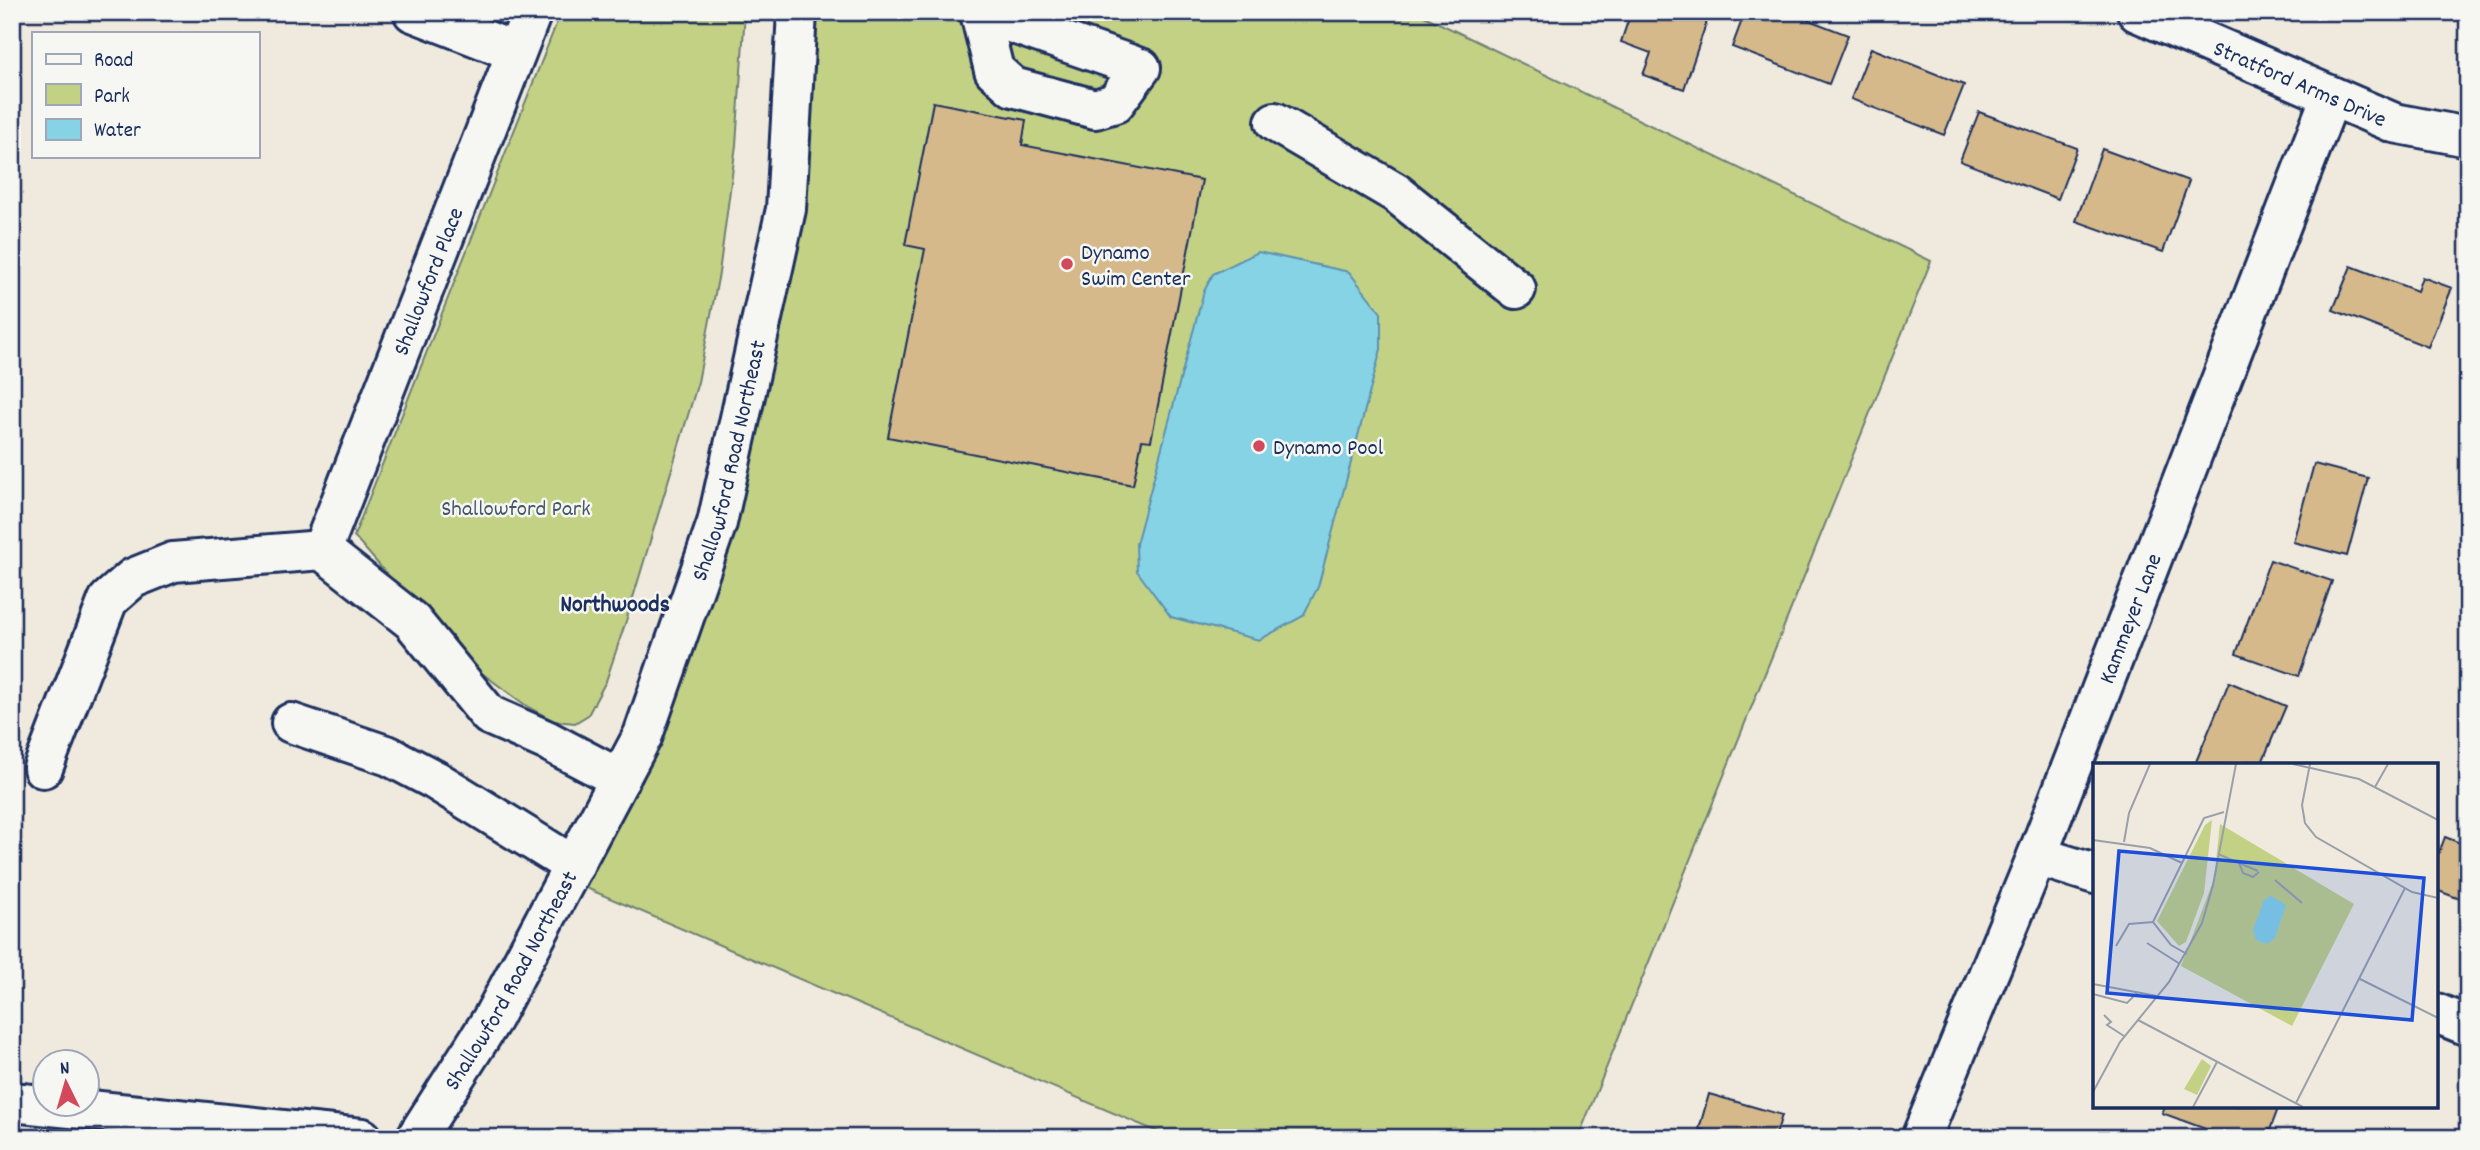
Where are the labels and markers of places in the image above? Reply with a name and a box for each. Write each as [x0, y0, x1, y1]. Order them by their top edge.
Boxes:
place label: Dynamo Swim Center [1081, 238, 1191, 297]
marker: Dynamo Swim Center [1059, 256, 1075, 272]
place label: Dynamo Pool [1273, 433, 1384, 466]
marker: Dynamo Pool [1251, 438, 1267, 454]

